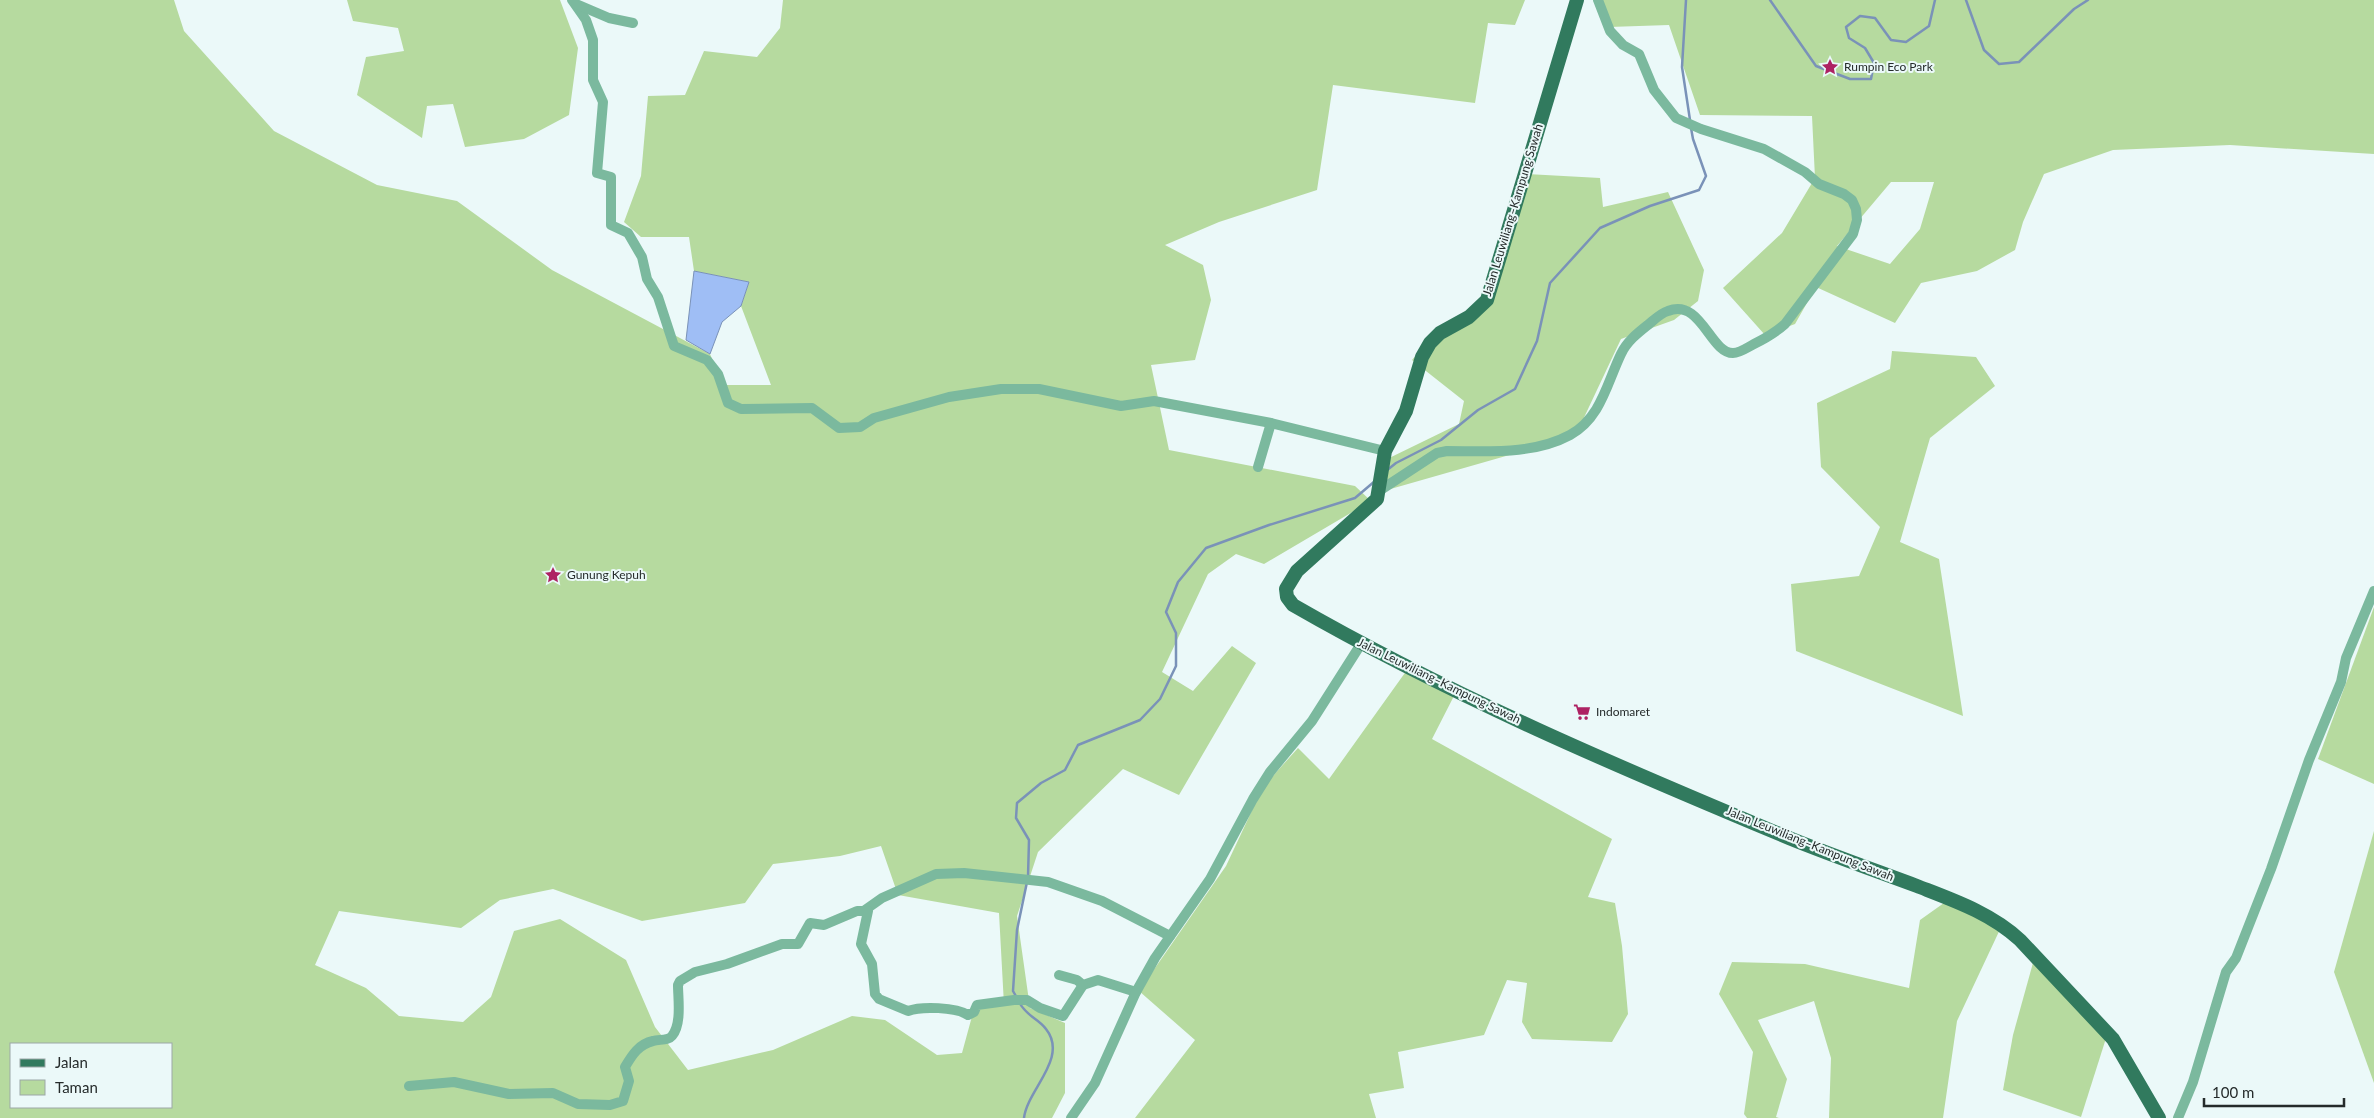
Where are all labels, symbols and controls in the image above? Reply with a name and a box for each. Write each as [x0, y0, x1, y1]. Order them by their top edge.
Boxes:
place icon: Rumpin Eco Park [1820, 57, 1840, 77]
place label: Rumpin Eco Park [1844, 59, 1934, 74]
street label: Jalan Leuwiliang–Kampung Sawah [1479, 122, 1546, 298]
place icon: Gunung Kepuh [543, 565, 563, 585]
place label: Gunung Kepuh [567, 567, 646, 582]
street label: Jalan Leuwiliang–Kampung Sawah [1355, 634, 1523, 727]
supermarket icon: Indomaret [1572, 702, 1592, 722]
place label: Indomaret [1596, 704, 1651, 719]
street label: Jalan Leuwiliang–Kampung Sawah [1724, 803, 1896, 884]
legend [10, 1043, 172, 1108]
text: Jalan [55, 1053, 88, 1071]
scale bar [2204, 1076, 2344, 1108]
text: Taman [55, 1078, 98, 1096]
text: 100 m [2212, 1083, 2254, 1101]

